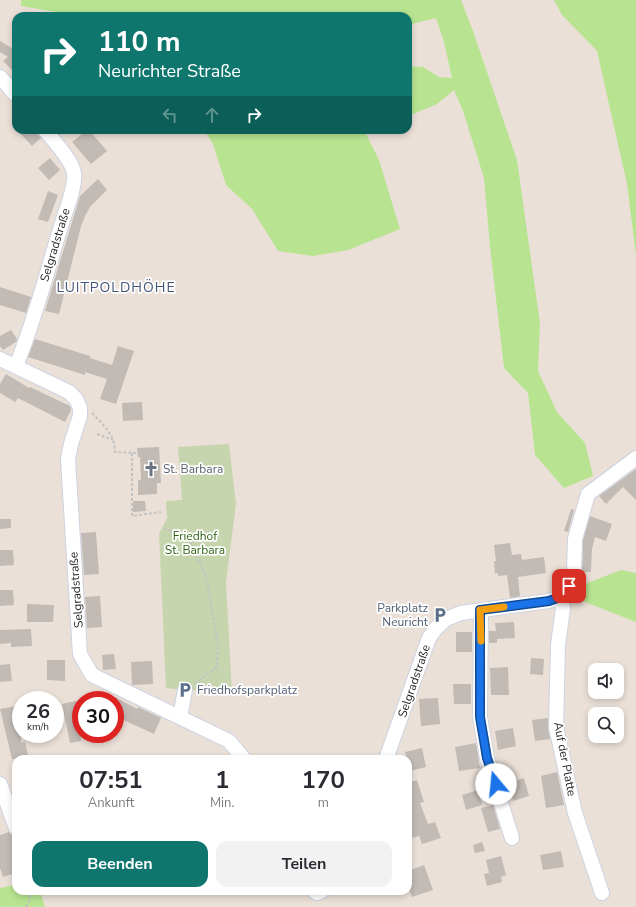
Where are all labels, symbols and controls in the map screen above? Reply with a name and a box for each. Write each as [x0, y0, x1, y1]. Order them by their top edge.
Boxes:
text: 110 m [98, 23, 181, 61]
icon: right [32, 28, 84, 80]
text: Neurichter Straße [98, 59, 241, 83]
icon: left [159, 104, 181, 126]
icon: ahead [201, 104, 223, 126]
icon: right [243, 104, 265, 126]
street label: Selgradstraße [36, 206, 74, 284]
district label: LUITPOLDHÖHE [56, 278, 176, 297]
church icon: St. Barbara [142, 460, 160, 478]
place label: St. Barbara [163, 461, 223, 477]
park label: Friedhof St. Barbara [165, 528, 225, 558]
street label: Selgradstraße [65, 551, 87, 629]
pin [552, 569, 586, 603]
icon: arrive [558, 575, 580, 597]
place label: Parkplatz Neuricht [377, 600, 429, 630]
parking icon: Parkplatz Neuricht [431, 606, 449, 624]
street label: Selgradstraße [394, 642, 434, 720]
map controls [588, 663, 624, 743]
button: sound [588, 663, 624, 699]
parking icon: Friedhofsparkplatz [176, 681, 194, 699]
place label: Friedhofsparkplatz [197, 682, 298, 698]
speed limit sign: 30 [72, 691, 124, 743]
text: 26 [26, 698, 50, 725]
button: search [588, 707, 624, 743]
text: km/h [27, 720, 49, 734]
street label: Auf der Platte [550, 720, 580, 798]
position arrow [475, 763, 517, 805]
text: 07:51 [79, 764, 143, 796]
text: 1 [215, 764, 229, 796]
text: 170 [302, 764, 345, 796]
text: Ankunft [88, 794, 134, 812]
text: Min. [210, 794, 234, 812]
text: m [318, 794, 329, 812]
button: Beenden [32, 841, 208, 887]
button: Teilen [216, 841, 392, 887]

